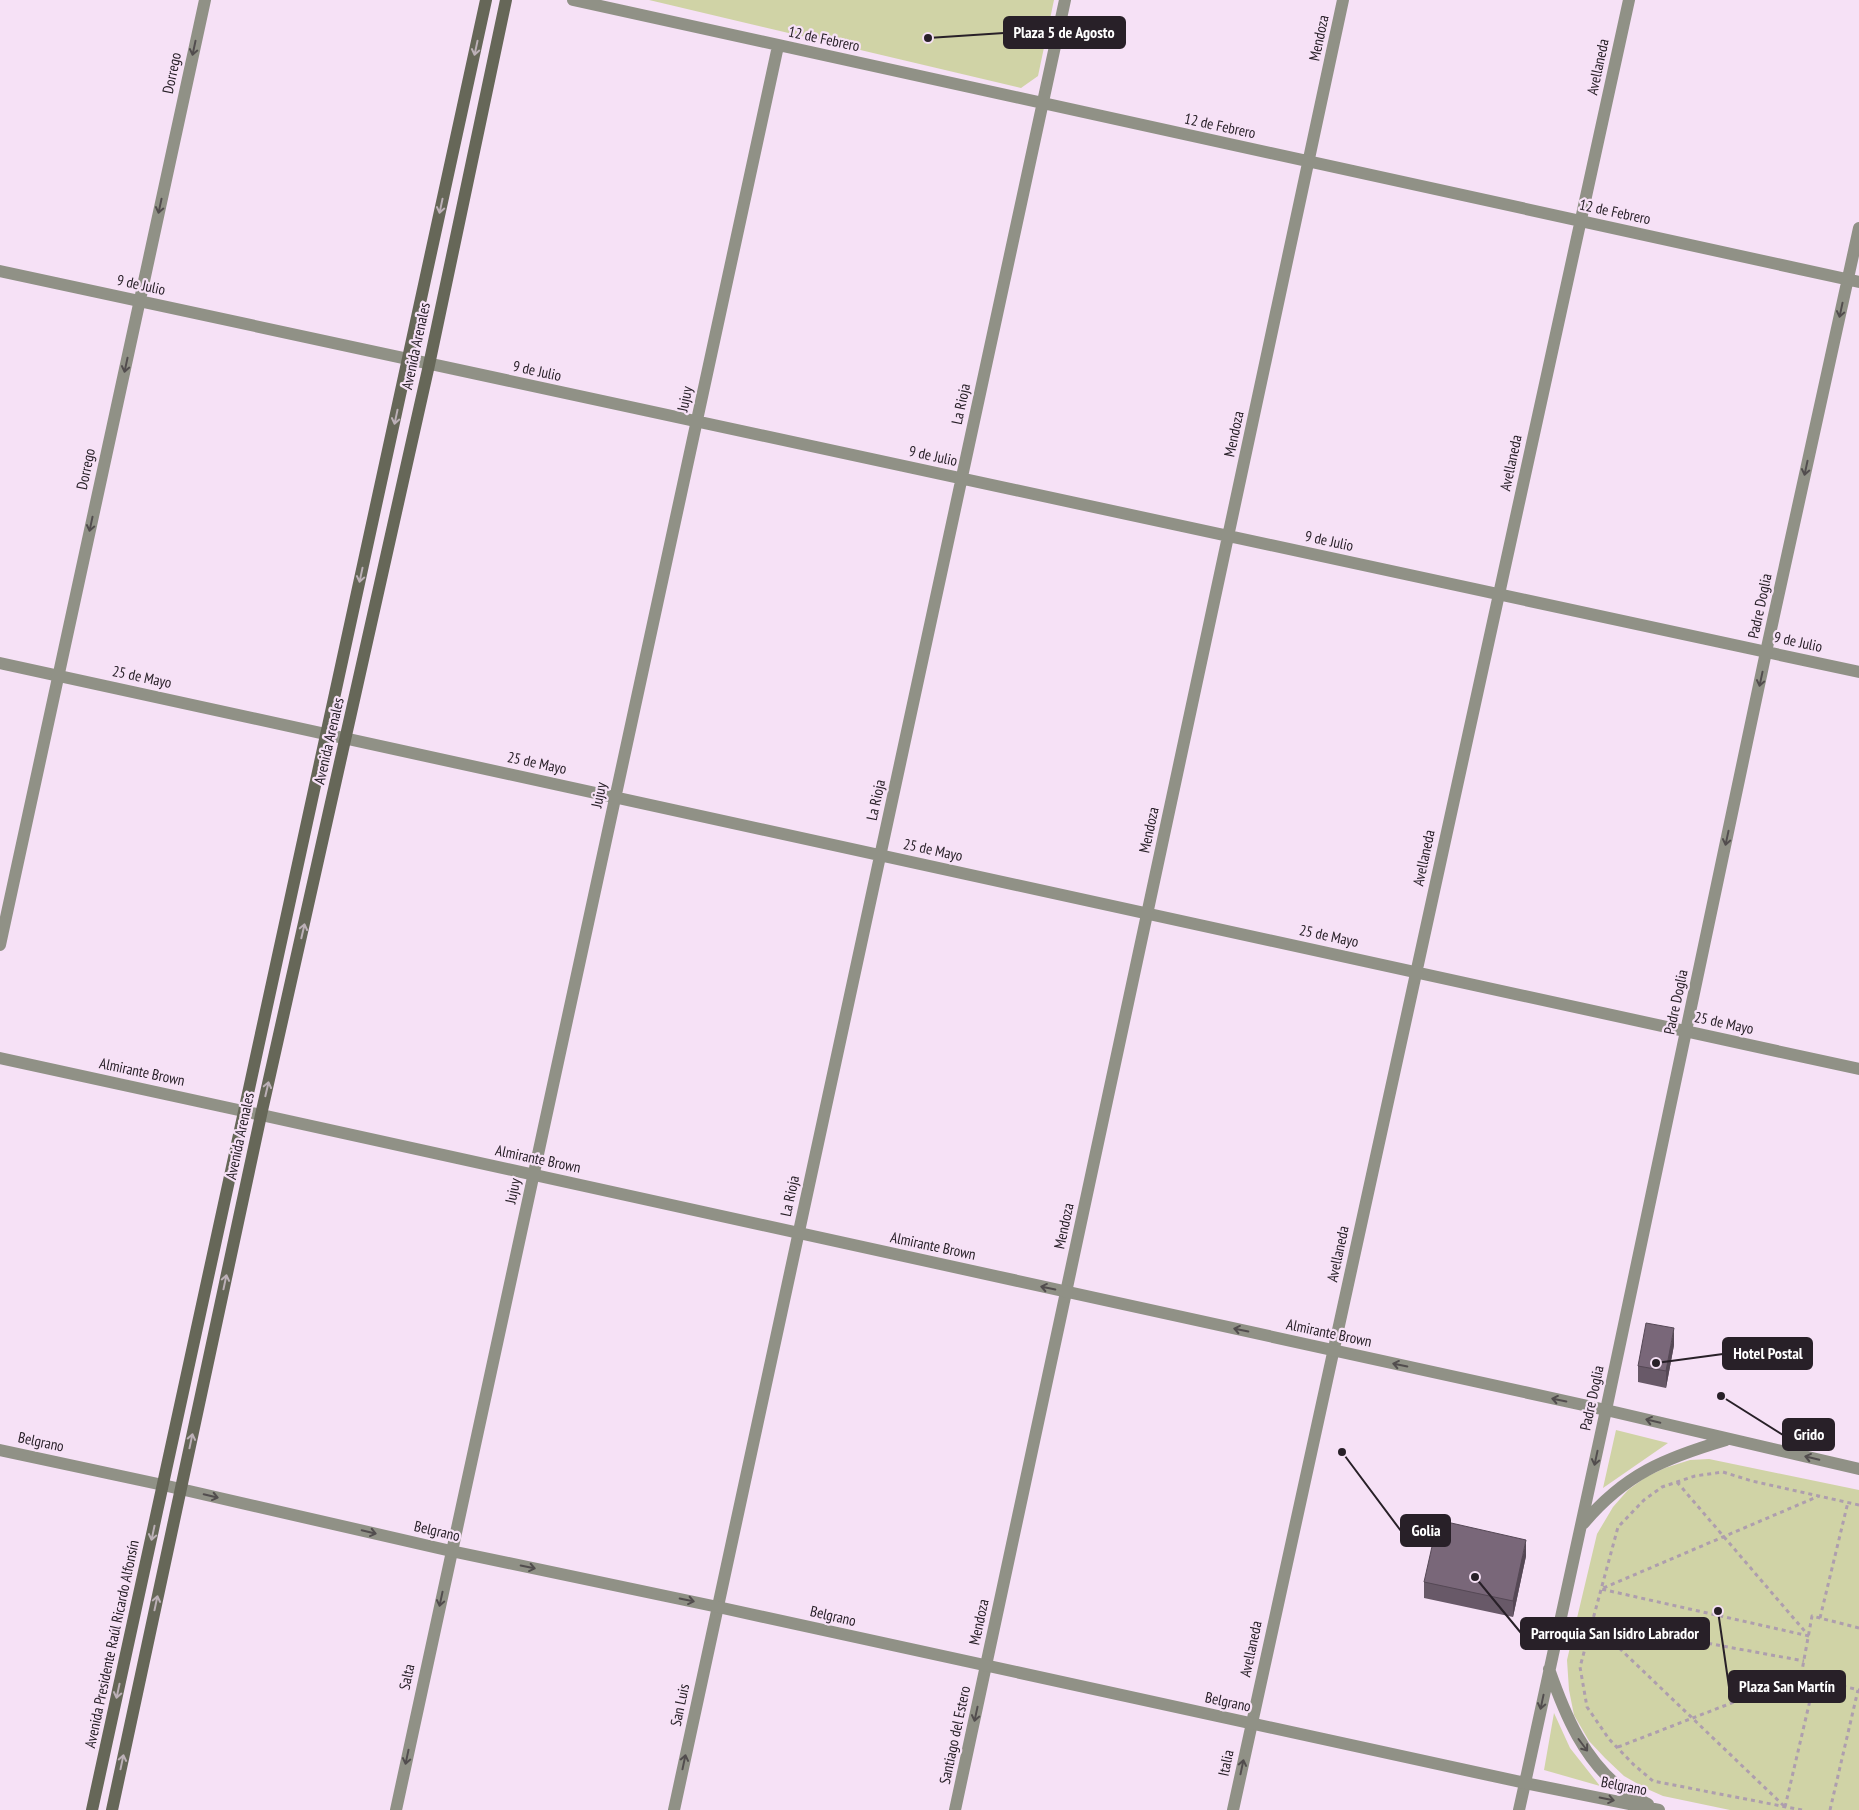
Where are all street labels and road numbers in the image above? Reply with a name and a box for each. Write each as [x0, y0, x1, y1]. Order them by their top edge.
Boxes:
street label: Mendoza [1304, 13, 1333, 63]
street label: 12 de Febrero [787, 22, 861, 55]
street label: Avellaneda [1582, 37, 1613, 97]
street label: Dorrego [158, 51, 185, 95]
street label: 12 de Febrero [1183, 109, 1257, 142]
street label: 12 de Febrero [1578, 195, 1652, 228]
street label: 9 de Julio [115, 270, 167, 299]
street label: Avenida Arenales [397, 301, 434, 391]
street label: 9 de Julio [511, 356, 563, 385]
street label: La Rioja [947, 382, 974, 426]
street label: Jujuy [672, 384, 697, 414]
street label: Mendoza [1219, 409, 1248, 459]
street label: Avellaneda [1495, 433, 1526, 493]
street label: 9 de Julio [907, 441, 959, 470]
street label: Dorrego [72, 447, 99, 491]
street label: 9 de Julio [1303, 526, 1355, 555]
street label: Padre Doglia [1743, 572, 1776, 640]
street label: 9 de Julio [1772, 627, 1824, 656]
street label: 25 de Mayo [111, 661, 174, 692]
street label: Avenida Arenales [309, 696, 348, 786]
street label: 25 de Mayo [506, 747, 569, 778]
street label: La Rioja [862, 778, 889, 822]
street label: Jujuy [586, 780, 611, 810]
street label: Mendoza [1134, 805, 1163, 855]
street label: Avellaneda [1408, 828, 1439, 888]
street label: 25 de Mayo [902, 834, 965, 865]
street label: 25 de Mayo [1298, 920, 1361, 951]
street label: Padre Doglia [1659, 968, 1692, 1036]
street label: 25 de Mayo [1693, 1007, 1756, 1038]
street label: Almirante Brown [98, 1053, 186, 1090]
street label: Avenida Arenales [221, 1091, 258, 1181]
street label: Almirante Brown [494, 1140, 582, 1177]
street label: La Rioja [776, 1174, 803, 1218]
street label: Jujuy [500, 1176, 525, 1206]
street label: Mendoza [1049, 1201, 1078, 1251]
street label: Avellaneda [1322, 1224, 1353, 1284]
street label: Almirante Brown [889, 1227, 977, 1264]
street label: Almirante Brown [1285, 1314, 1373, 1351]
street label: Padre Doglia [1575, 1364, 1608, 1432]
street label: Belgrano [16, 1427, 66, 1456]
street label: Belgrano [412, 1516, 462, 1545]
street label: Avenida Presidente Raúl Ricardo Alfonsín [80, 1538, 143, 1750]
street label: Mendoza [964, 1597, 993, 1647]
street label: Belgrano [808, 1601, 858, 1630]
street label: Avellaneda [1235, 1619, 1266, 1679]
street label: Salta [395, 1662, 419, 1692]
street label: San Luis [666, 1682, 693, 1728]
street label: Santiago del Estero [935, 1684, 974, 1786]
street label: Belgrano [1203, 1687, 1253, 1716]
street label: Italia [1213, 1748, 1238, 1778]
street label: Belgrano [1599, 1772, 1649, 1799]

